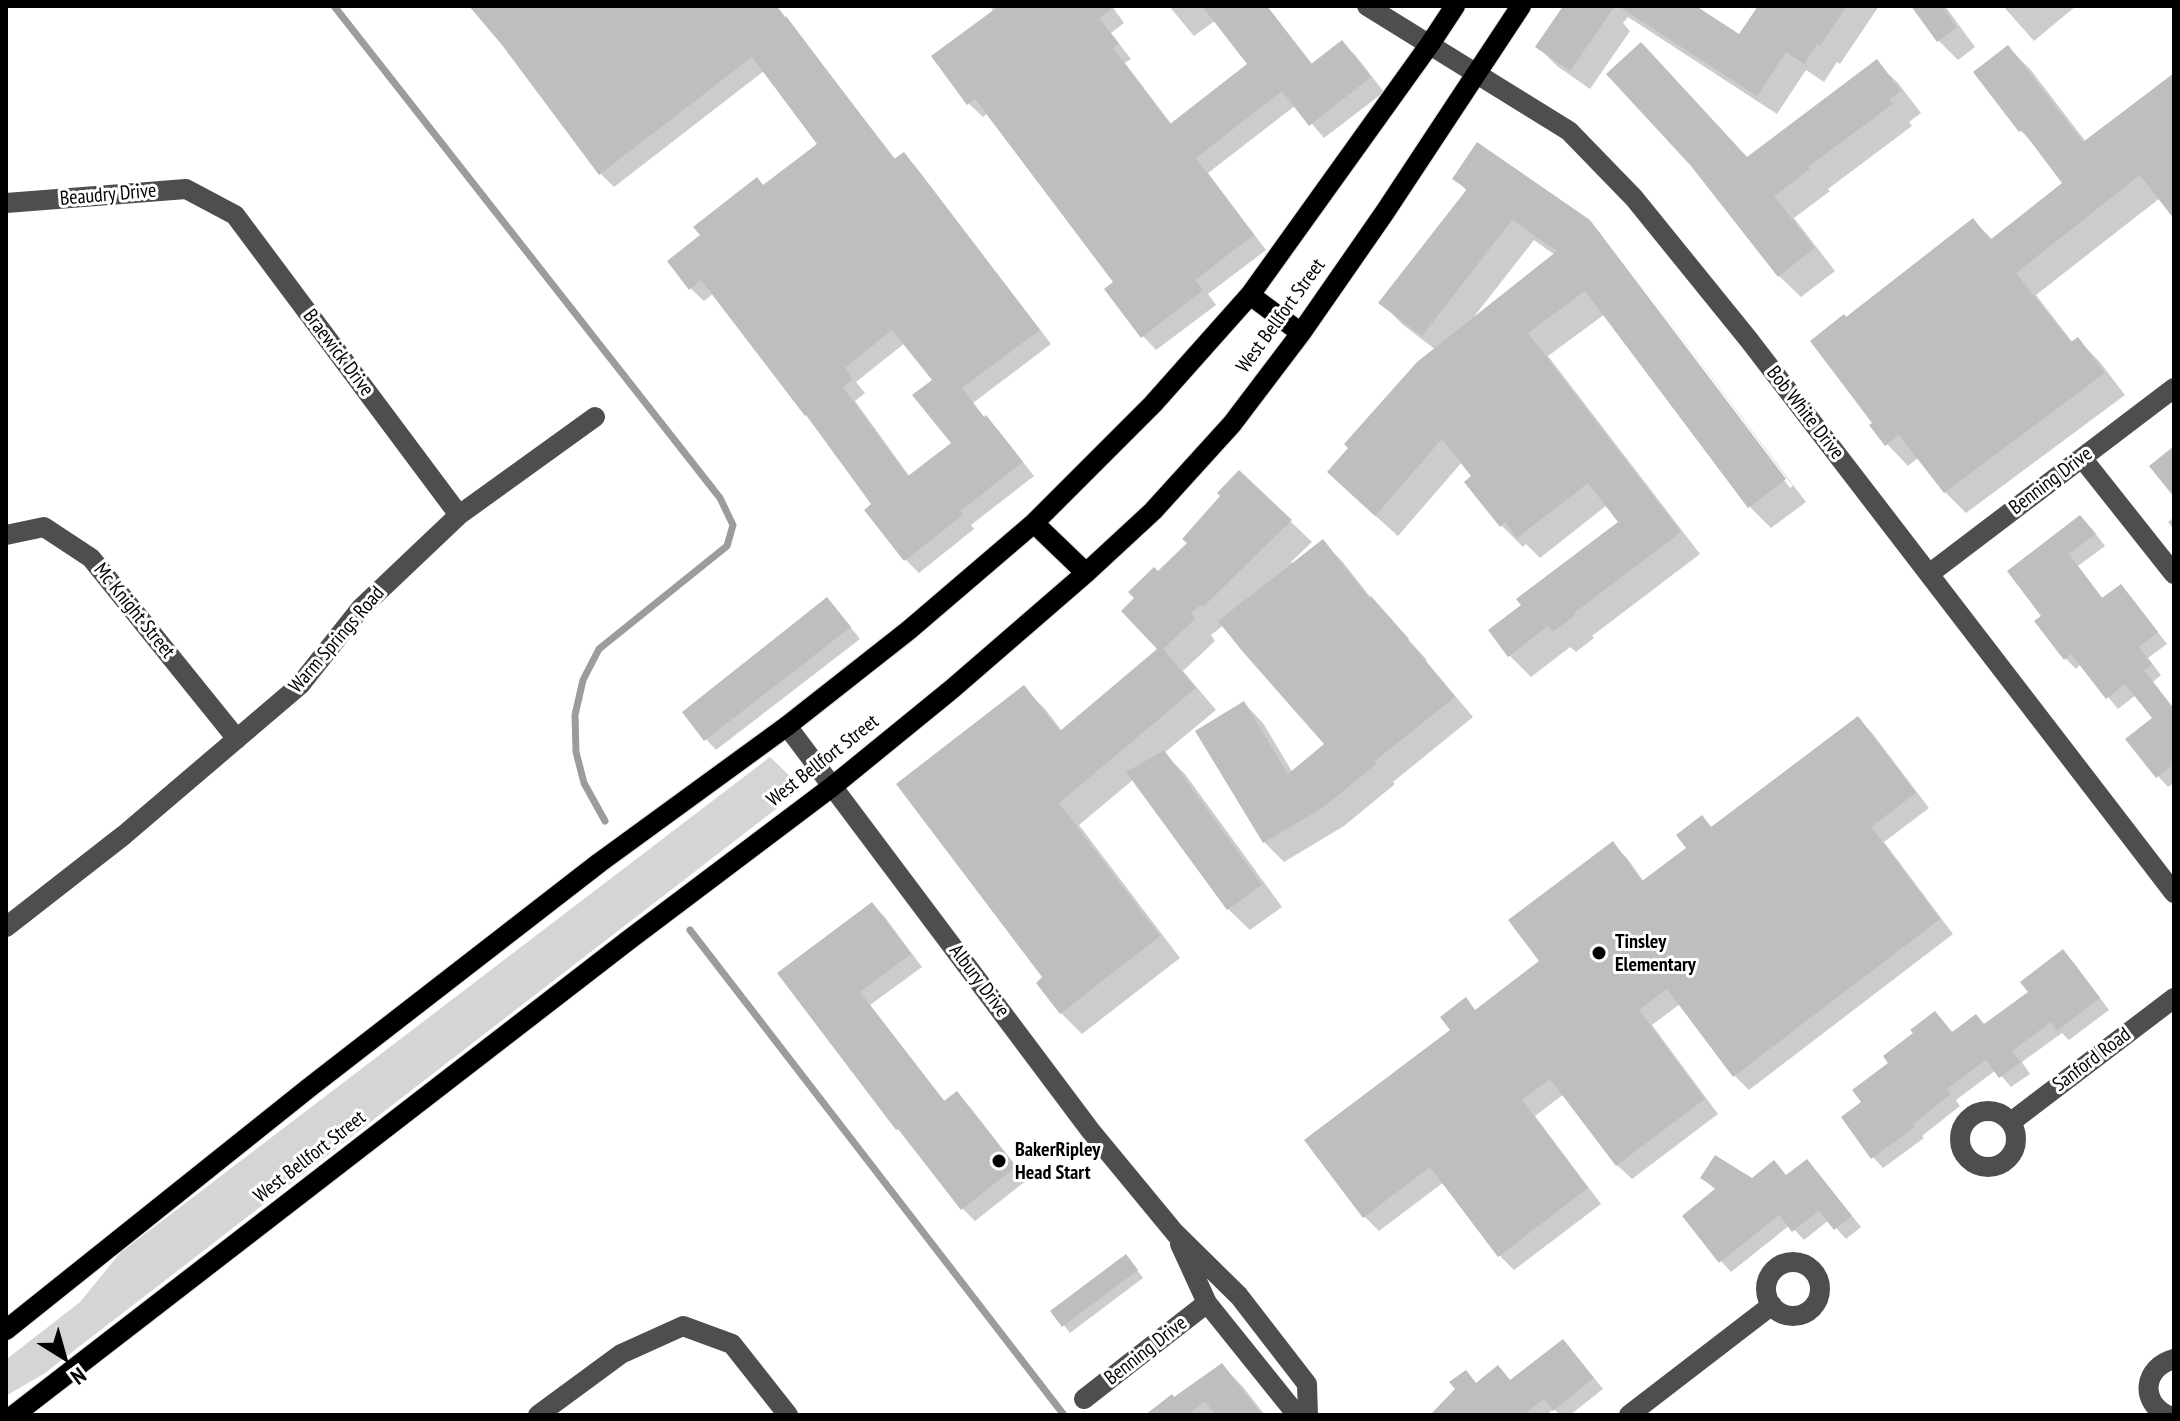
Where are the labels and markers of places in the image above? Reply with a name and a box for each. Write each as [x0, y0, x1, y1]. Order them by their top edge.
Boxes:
place label: Tinsley Elementary [1615, 930, 1696, 977]
marker: Tinsley Elementary [1590, 944, 1608, 962]
place label: BakerRipley Head Start [1015, 1138, 1100, 1185]
marker: BakerRipley Head Start [990, 1152, 1008, 1170]

